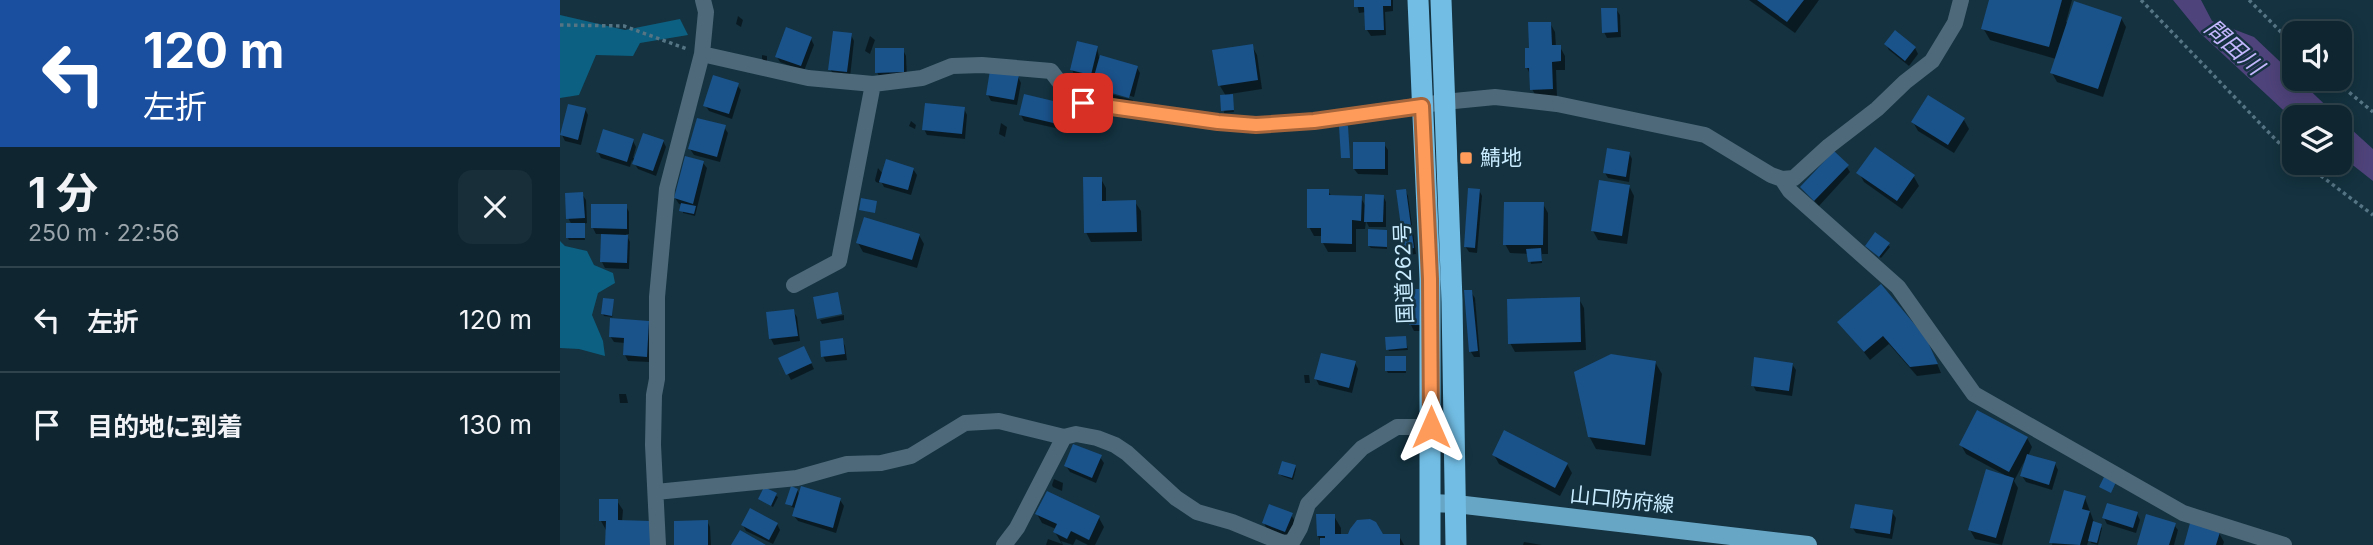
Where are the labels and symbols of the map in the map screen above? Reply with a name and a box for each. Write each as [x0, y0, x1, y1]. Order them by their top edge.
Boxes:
water label: 問田川 [2199, 14, 2271, 82]
pin [1053, 73, 1113, 133]
place label: 鯖地 [1480, 145, 1522, 170]
marker: 鯖地 [1458, 150, 1474, 166]
street label: 国道262号 [1389, 222, 1418, 324]
position arrow [1394, 390, 1468, 464]
street label: 山口防府線 [1569, 482, 1676, 517]

